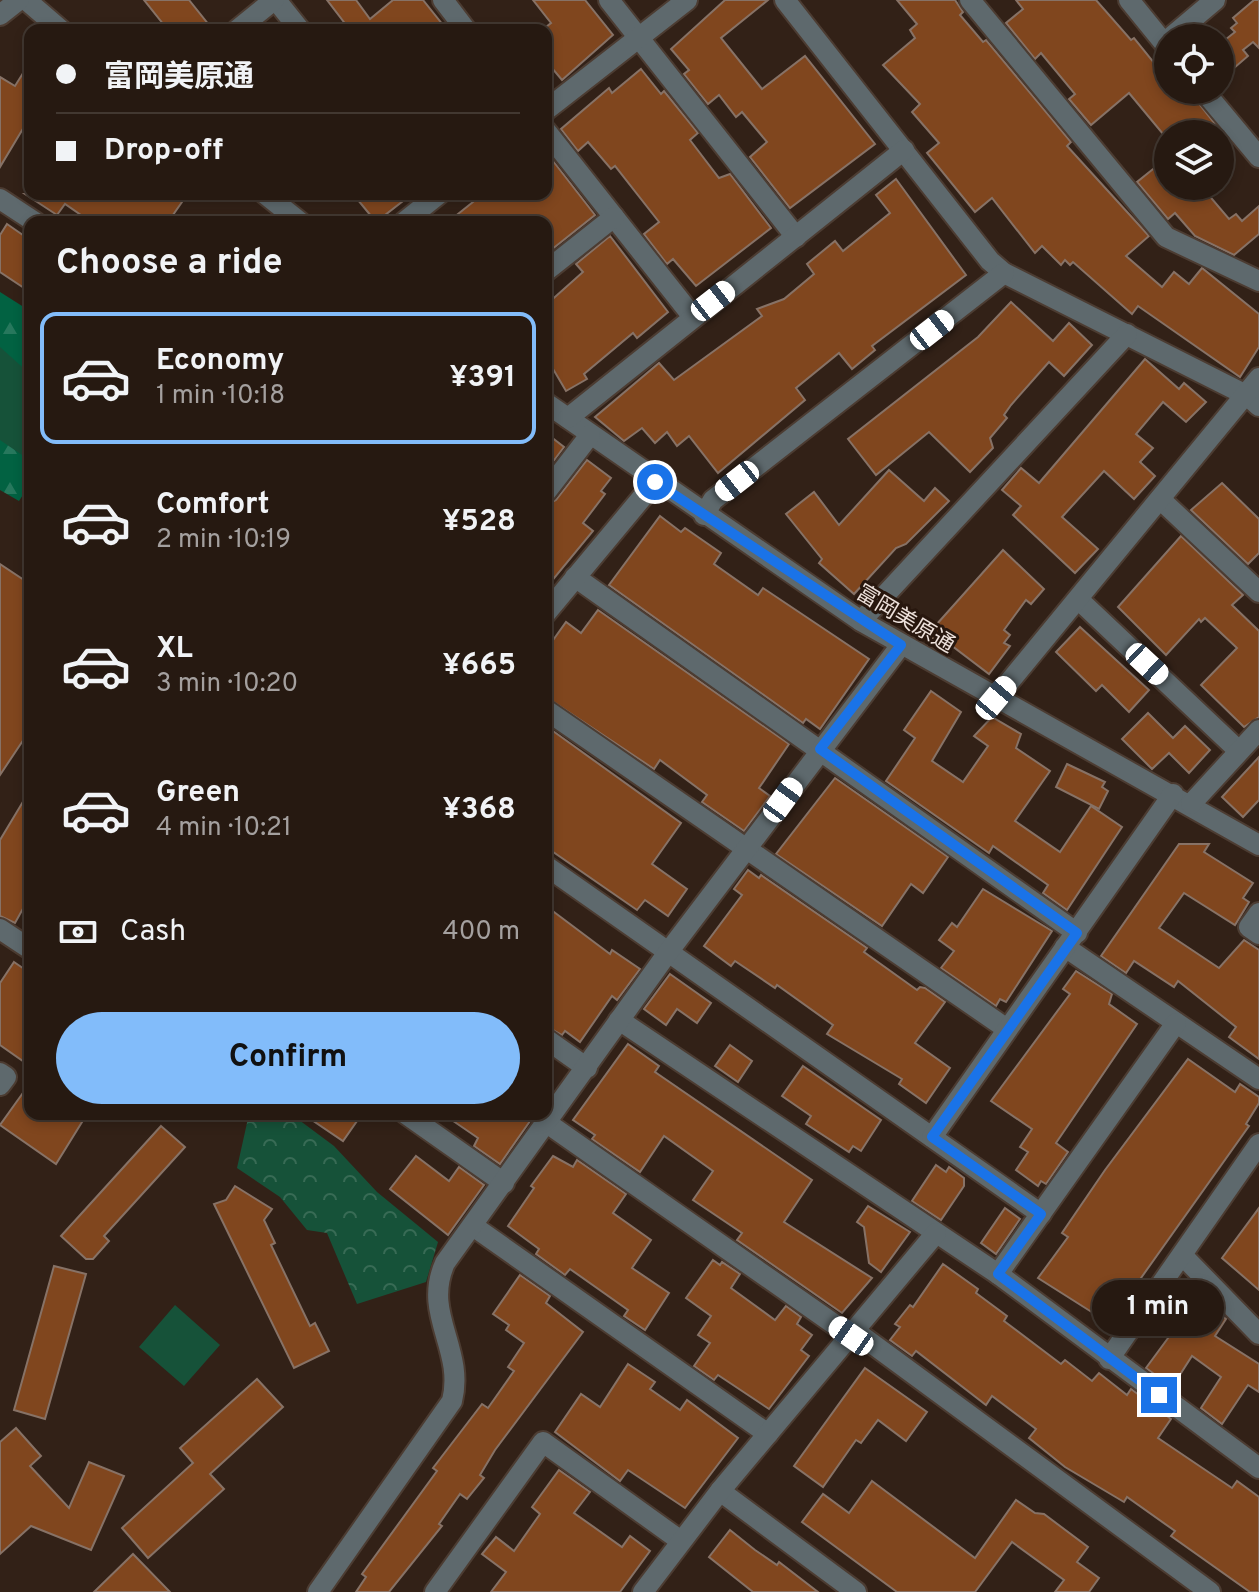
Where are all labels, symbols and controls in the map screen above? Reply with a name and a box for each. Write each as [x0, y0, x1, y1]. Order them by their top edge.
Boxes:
map controls [1154, 24, 1234, 200]
button: locate [1154, 24, 1234, 104]
text: 富岡美原通 [104, 60, 254, 97]
button: layers [1154, 120, 1234, 200]
text: Drop-off [104, 133, 223, 170]
text: Choose a ride [56, 241, 282, 287]
car [687, 277, 739, 325]
car [906, 306, 958, 354]
icon: car [60, 342, 132, 414]
text: Economy [156, 343, 284, 380]
text: ¥391 [449, 360, 516, 397]
text: 1 min · 10:18 [156, 380, 285, 413]
car [711, 457, 763, 505]
route start [637, 464, 673, 500]
icon: car [60, 486, 132, 558]
text: Comfort [156, 487, 269, 524]
text: ¥528 [442, 504, 516, 541]
text: 2 min · 10:19 [156, 524, 291, 557]
street label: 富岡美原通 [851, 580, 959, 660]
icon: car [60, 630, 132, 702]
text: XL [156, 631, 193, 668]
car [1121, 639, 1173, 689]
text: ¥665 [443, 648, 516, 685]
text: 3 min · 10:20 [156, 668, 298, 701]
car [971, 672, 1021, 724]
icon: car [60, 774, 132, 846]
car [759, 774, 807, 826]
text: Green [156, 775, 240, 812]
text: ¥368 [442, 792, 516, 829]
text: 4 min · 10:21 [156, 812, 292, 845]
icon: cash [56, 910, 100, 954]
text: Cash [120, 914, 186, 951]
text: 400 m [443, 916, 520, 949]
button: Confirm [56, 1012, 520, 1104]
callout: 1 min [1093, 1279, 1225, 1335]
text: 1 min [1127, 1291, 1189, 1324]
car [824, 1312, 878, 1360]
route end [1141, 1377, 1177, 1413]

